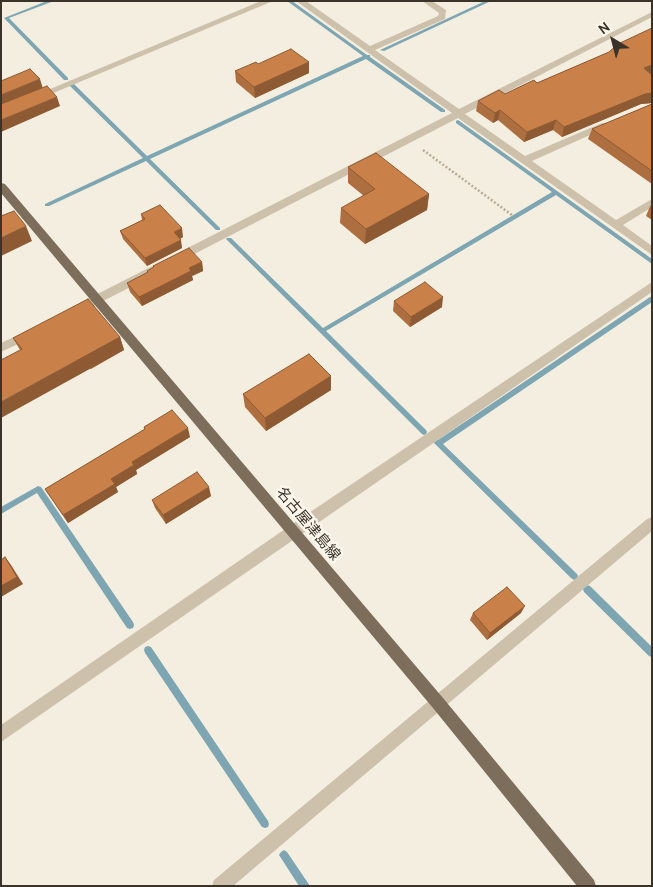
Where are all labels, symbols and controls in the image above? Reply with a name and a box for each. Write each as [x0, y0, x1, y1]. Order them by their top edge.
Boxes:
north arrow [588, 15, 638, 65]
text: N [595, 18, 613, 38]
street label: 名古屋津島線 [272, 484, 344, 564]

